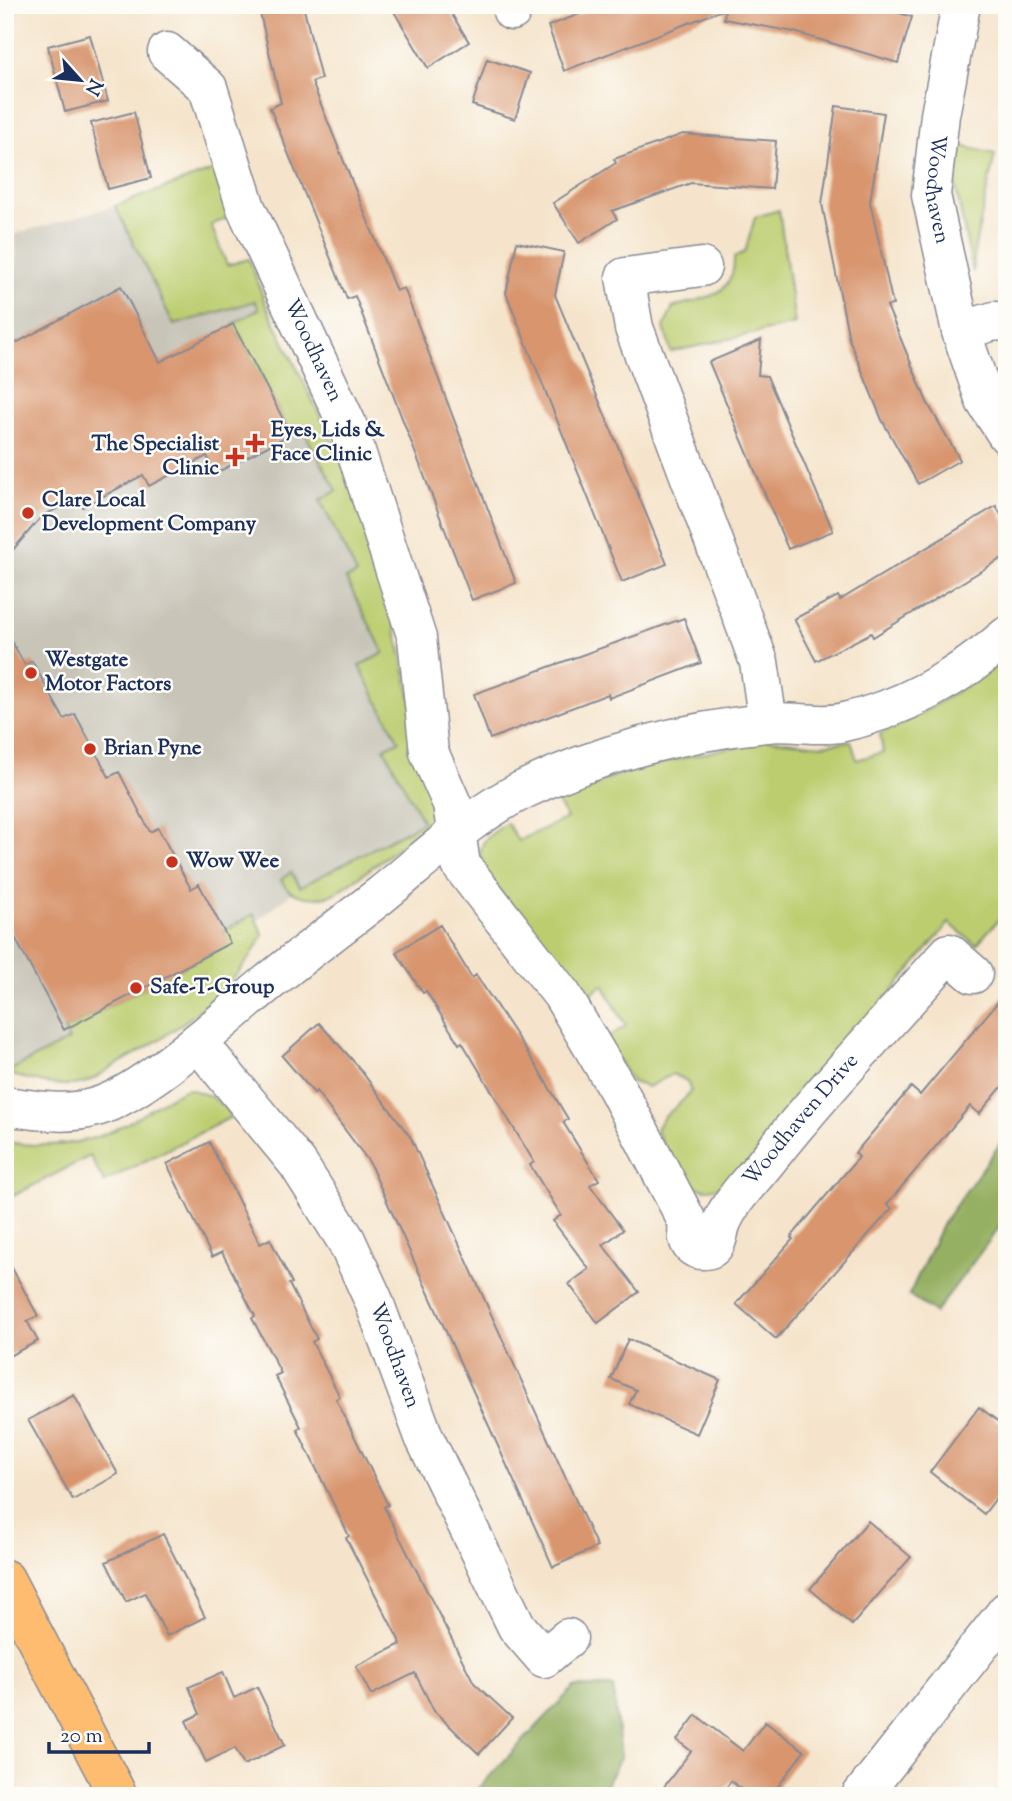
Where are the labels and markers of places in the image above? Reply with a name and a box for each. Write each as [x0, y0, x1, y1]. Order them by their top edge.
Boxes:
place label: Eyes, Lids & Face Clinic [271, 416, 386, 470]
place label: The Specialist Clinic [92, 430, 220, 484]
marker: Eyes, Lids & Face Clinic [245, 433, 265, 453]
marker: The Specialist Clinic [225, 447, 245, 467]
place label: Clare Local Development Company [42, 486, 257, 540]
marker: Clare Local Development Company [20, 505, 36, 521]
place label: Westgate Motor Factors [45, 646, 171, 700]
marker: Westgate Motor Factors [23, 665, 39, 681]
place label: Brian Pyne [104, 734, 202, 764]
marker: Brian Pyne [82, 741, 98, 757]
place label: Wow Wee [186, 847, 279, 877]
marker: Wow Wee [164, 854, 180, 870]
place label: Safe-T-Group [150, 973, 275, 1003]
marker: Safe-T-Group [128, 980, 144, 996]

